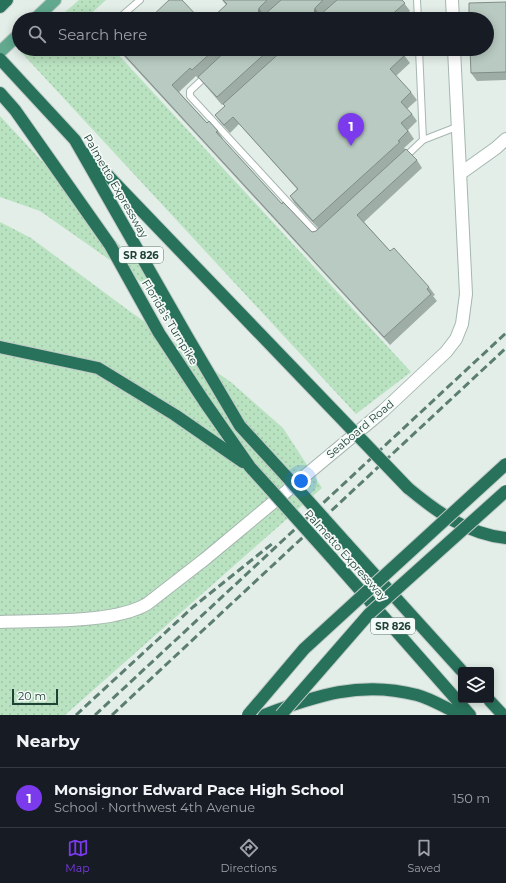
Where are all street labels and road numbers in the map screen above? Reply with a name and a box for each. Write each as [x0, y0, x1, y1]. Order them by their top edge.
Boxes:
street label: Palmetto Expressway [81, 132, 151, 240]
road number: SR 826 [119, 247, 163, 263]
street label: Florida's Turnpike [139, 277, 201, 368]
street label: Seaboard Road [323, 397, 397, 461]
street label: Palmetto Expressway [301, 507, 391, 603]
road number: SR 826 [371, 618, 415, 634]

